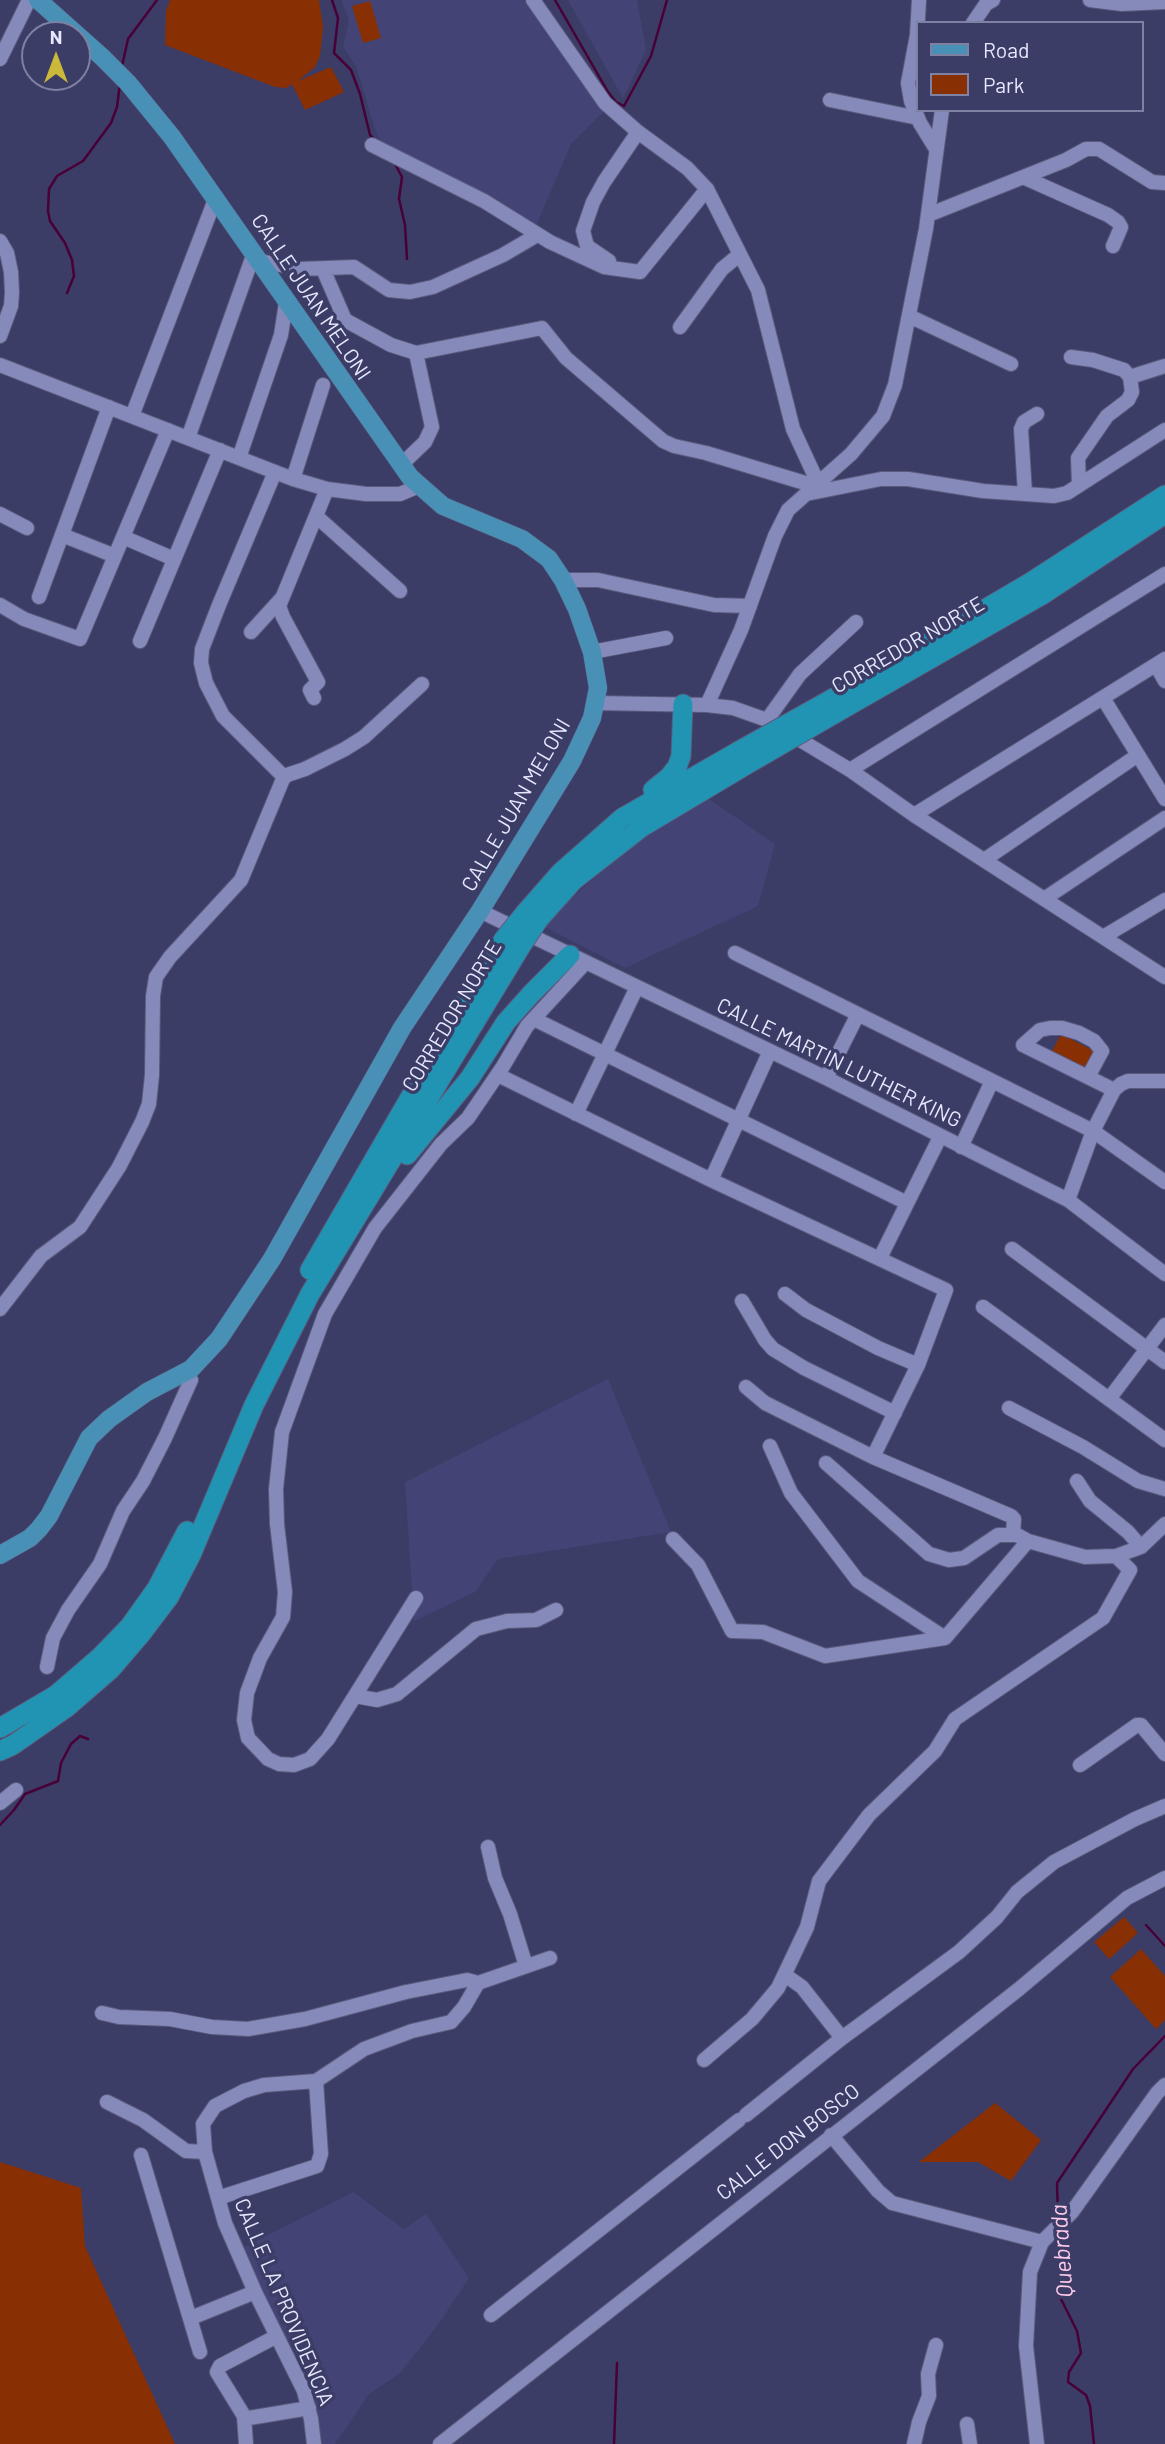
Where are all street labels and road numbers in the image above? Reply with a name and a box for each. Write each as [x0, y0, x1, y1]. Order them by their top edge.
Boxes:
street label: CALLE JUAN MELONI [246, 209, 376, 385]
street label: CORREDOR NORTE [827, 591, 989, 699]
street label: CALLE JUAN MELONI [456, 714, 576, 896]
street label: CORREDOR NORTE [397, 936, 507, 1096]
street label: CALLE MARTIN LUTHER KING [713, 993, 965, 1133]
street label: CALLE DON BOSCO [711, 2078, 865, 2206]
street label: CALLE LA PROVIDENCIA [229, 2195, 339, 2409]

